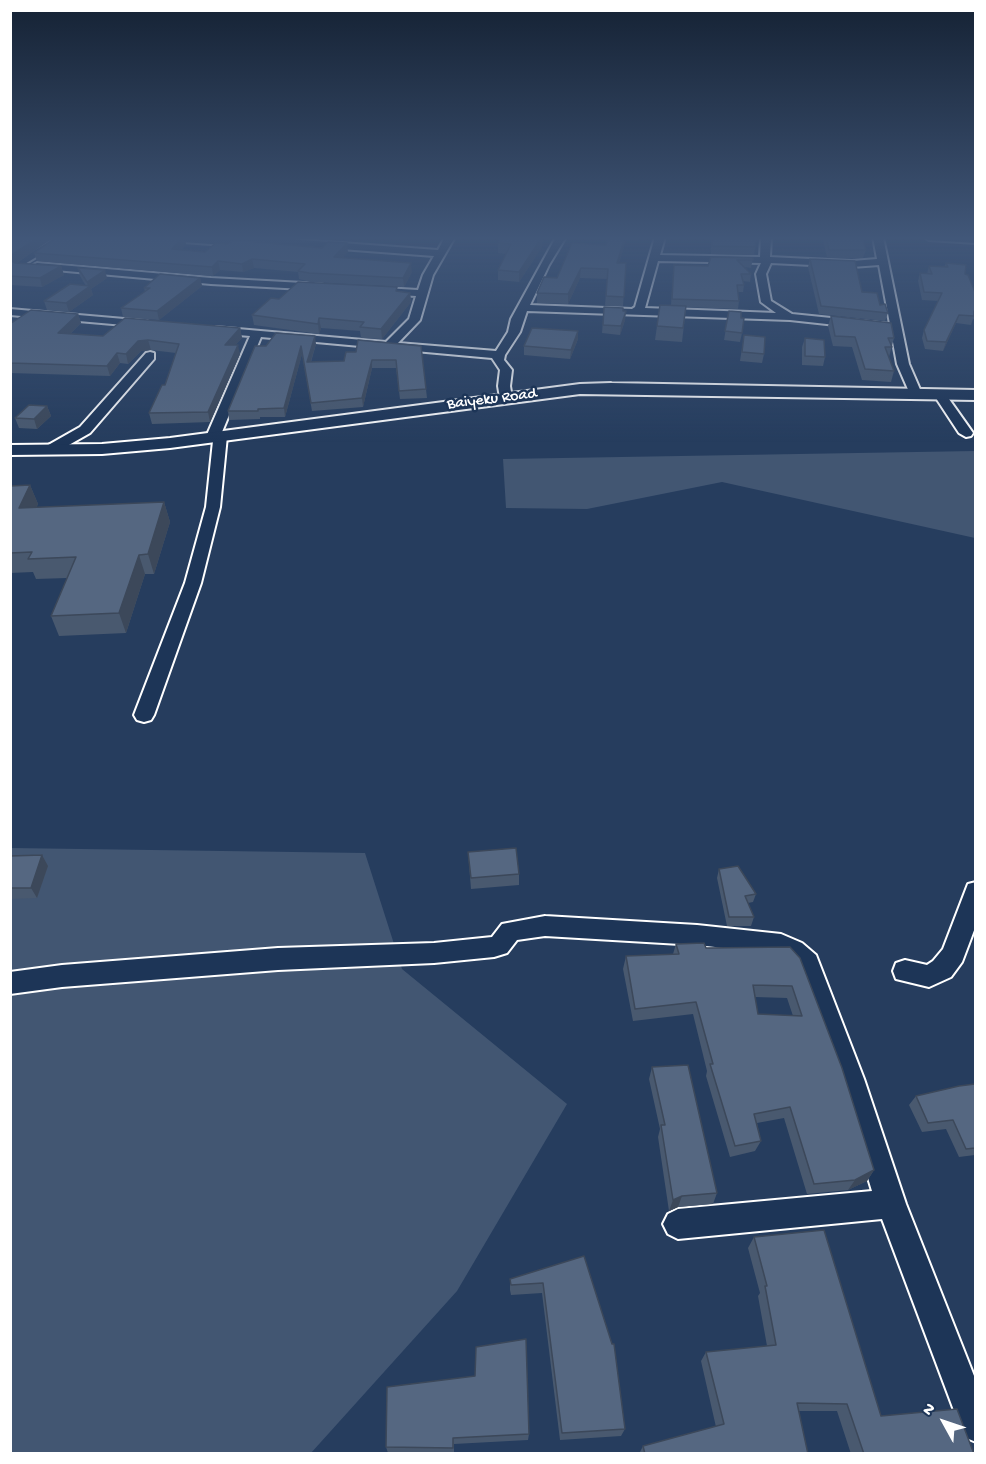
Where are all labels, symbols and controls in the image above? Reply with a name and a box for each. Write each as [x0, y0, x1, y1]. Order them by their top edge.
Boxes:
street label: Baiyeku Road [446, 385, 538, 415]
north arrow [914, 1392, 974, 1452]
text: N [919, 1400, 940, 1420]

